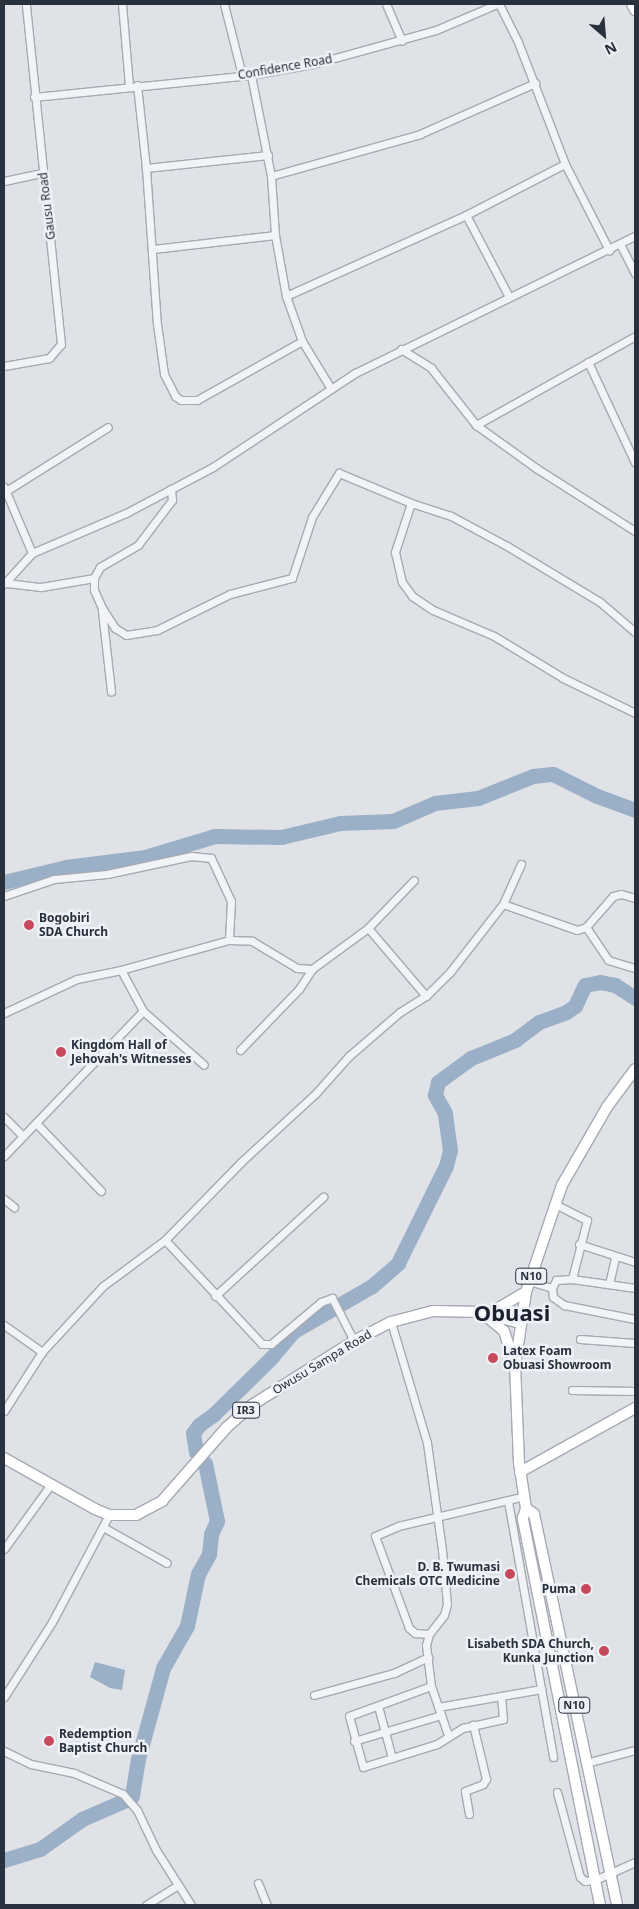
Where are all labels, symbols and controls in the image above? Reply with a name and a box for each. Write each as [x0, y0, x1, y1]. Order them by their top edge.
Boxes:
north arrow [579, 10, 629, 60]
text: N [602, 38, 620, 60]
street label: Confidence Road [237, 52, 333, 82]
street label: Gausu Road [36, 171, 58, 241]
place label: Bogobiri SDA Church [39, 911, 108, 939]
marker: Bogobiri SDA Church [23, 919, 35, 931]
place label: Kingdom Hall of Jehovah's Witnesses [71, 1038, 191, 1066]
marker: Kingdom Hall of Jehovah's Witnesses [55, 1046, 67, 1058]
road number: N10 [515, 1268, 547, 1284]
district label: Obuasi [474, 1300, 550, 1326]
street label: Owusu Sampa Road [270, 1327, 374, 1397]
place label: Latex Foam Obuasi Showroom [503, 1344, 612, 1372]
marker: Latex Foam Obuasi Showroom [487, 1352, 499, 1364]
road number: IR3 [231, 1402, 261, 1418]
place label: D. B. Twumasi Chemicals OTC Medicine [355, 1560, 500, 1588]
marker: D. B. Twumasi Chemicals OTC Medicine [504, 1568, 516, 1580]
place label: Puma [542, 1582, 576, 1596]
marker: Puma [580, 1583, 592, 1595]
place label: Lisabeth SDA Church, Kunka Junction [467, 1637, 594, 1665]
marker: Lisabeth SDA Church, Kunka Junction [598, 1645, 610, 1657]
road number: N10 [558, 1696, 590, 1714]
place label: Redemption Baptist Church [59, 1727, 147, 1755]
marker: Redemption Baptist Church [43, 1735, 55, 1747]

